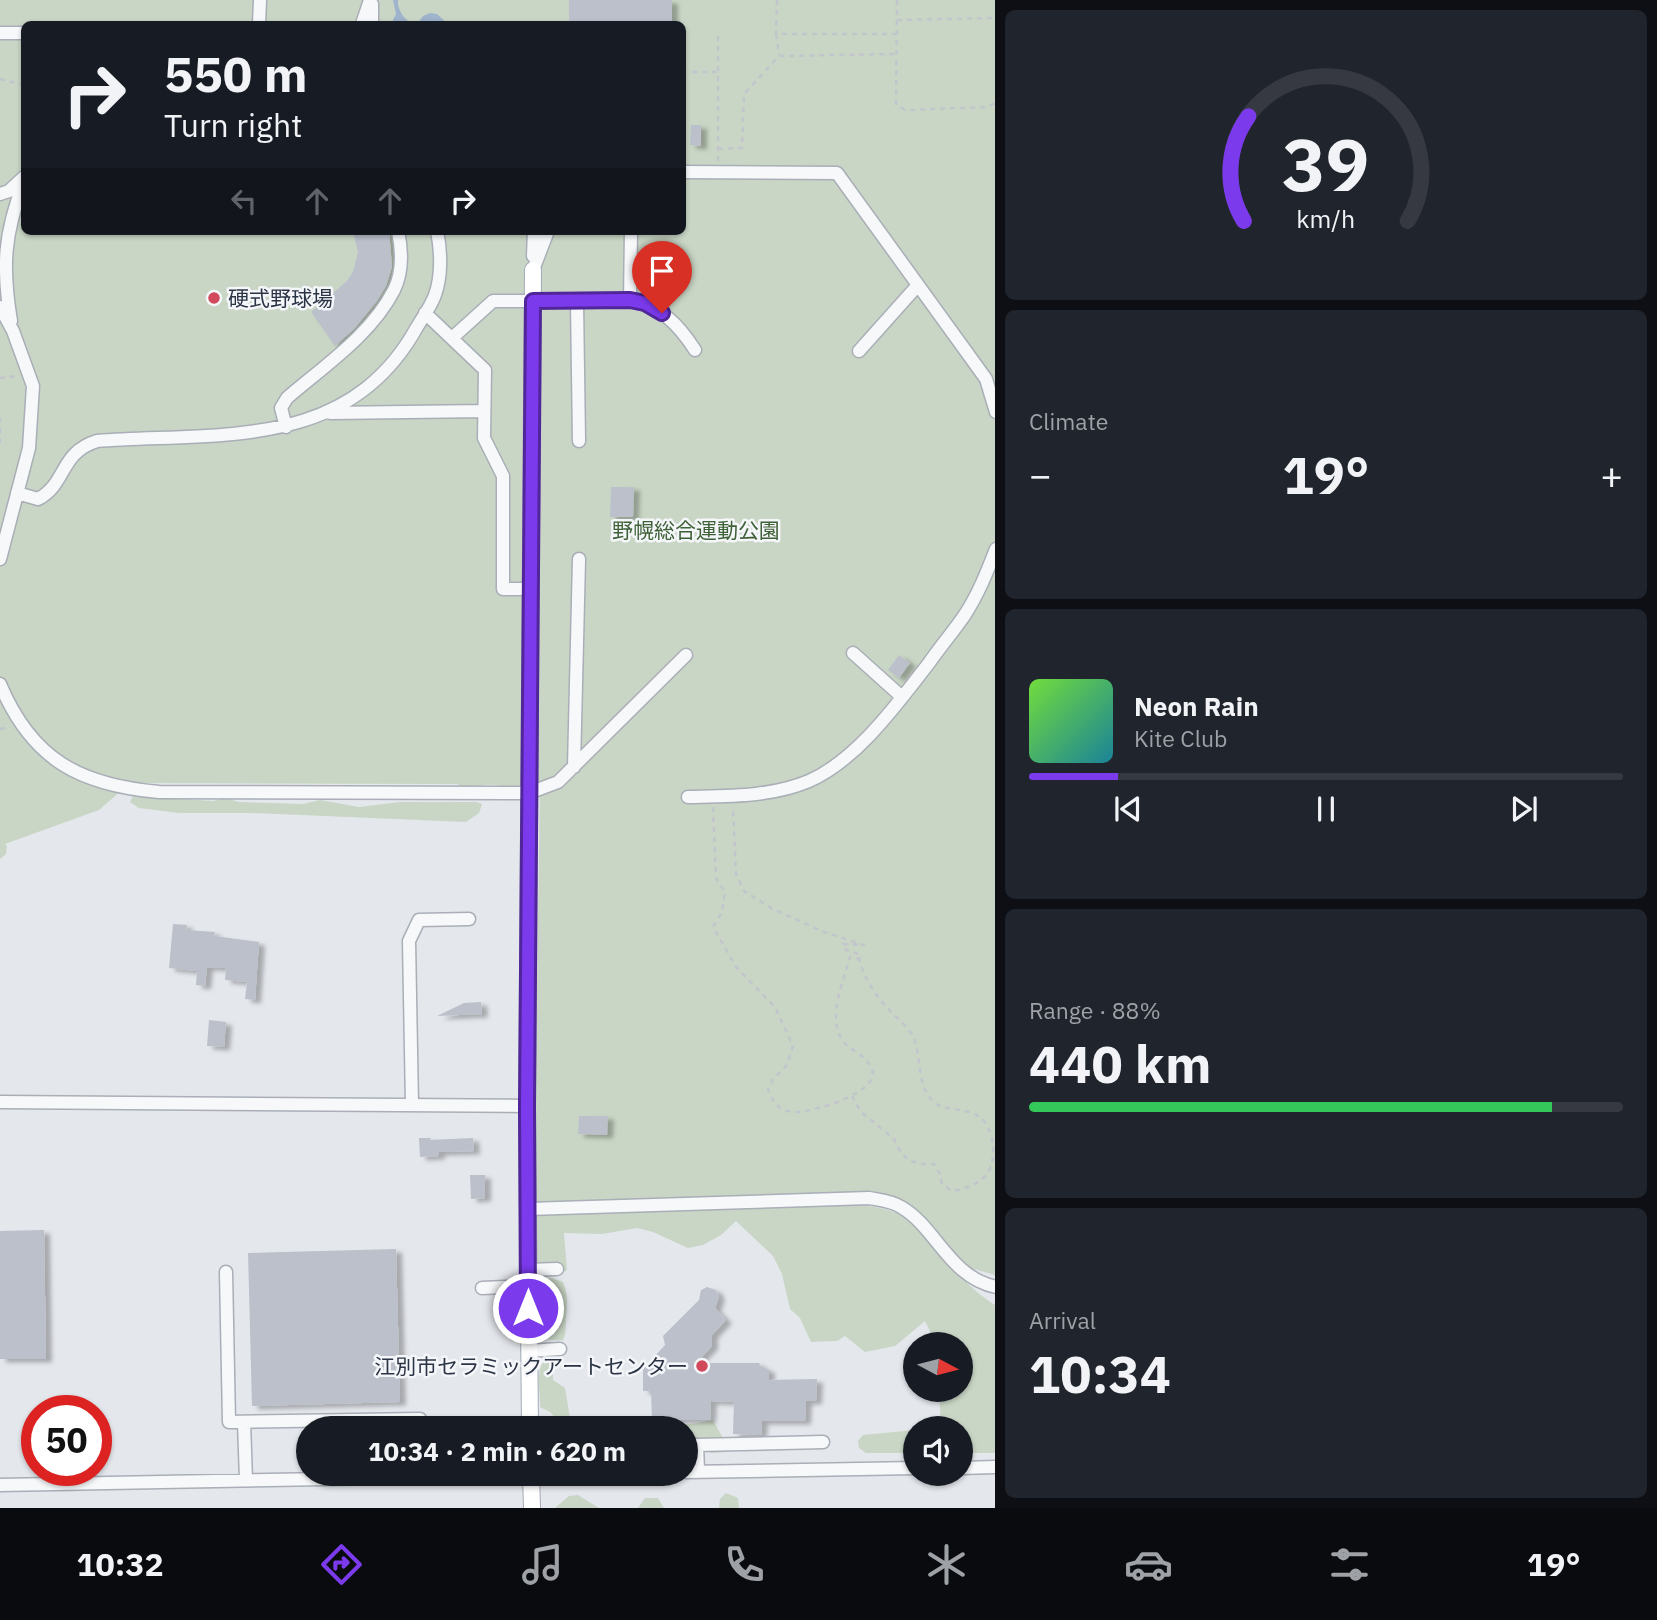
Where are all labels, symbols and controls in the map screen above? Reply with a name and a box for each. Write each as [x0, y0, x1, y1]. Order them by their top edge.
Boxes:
text: 550 m [164, 42, 308, 105]
icon: right [49, 49, 140, 140]
text: Turn right [164, 104, 302, 146]
text: 39 [1282, 116, 1370, 211]
icon: left [225, 182, 263, 220]
icon: ahead [298, 182, 336, 220]
icon: ahead [371, 182, 409, 220]
icon: right [444, 182, 482, 220]
text: km/h [1297, 202, 1355, 235]
pin [632, 241, 692, 313]
icon: arrive [643, 252, 681, 290]
place label: 硬式野球場 [228, 284, 333, 312]
marker: 硬式野球場 [206, 290, 222, 306]
text: Climate [1029, 406, 1108, 436]
text: 19° [1283, 441, 1369, 508]
text: − [1029, 450, 1052, 499]
text: + [1600, 450, 1623, 499]
park label: 野幌総合運動公園 [612, 516, 780, 544]
text: Neon Rain [1134, 689, 1259, 723]
text: Kite Club [1134, 723, 1227, 753]
icon: previous [1109, 790, 1147, 828]
icon: pause [1307, 790, 1345, 828]
icon: next [1505, 790, 1543, 828]
text: Range · 88% [1029, 995, 1161, 1025]
text: 440 km [1029, 1030, 1211, 1097]
position arrow [491, 1271, 565, 1345]
text: Arrival [1029, 1305, 1096, 1335]
north arrow [903, 1332, 973, 1402]
map controls [903, 1332, 973, 1486]
text: 10:34 [1029, 1340, 1171, 1407]
place label: 江別市セラミックアートセンター [374, 1352, 688, 1380]
marker: 江別市セラミックアートセンター [694, 1358, 710, 1374]
speed limit sign: 50 [21, 1395, 112, 1486]
button: sound [903, 1416, 973, 1486]
text: 10:34 · 2 min · 620 m [368, 1434, 626, 1468]
icon: directions [317, 1540, 366, 1589]
icon: music [518, 1540, 567, 1589]
icon: phone [720, 1540, 769, 1589]
icon: climate [922, 1540, 971, 1589]
icon: car [1124, 1540, 1173, 1589]
icon: filters [1325, 1540, 1374, 1589]
text: 10:32 [76, 1543, 164, 1585]
text: 19° [1527, 1543, 1581, 1585]

